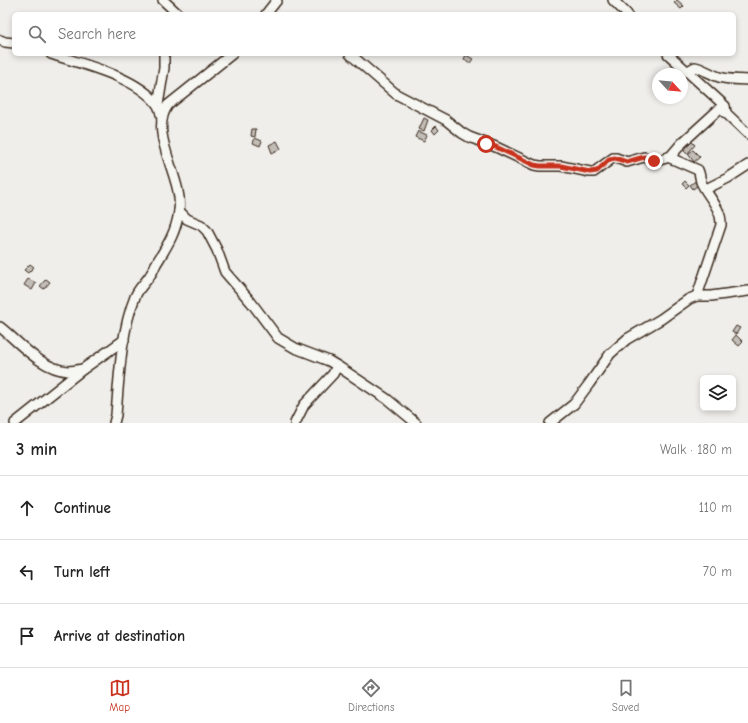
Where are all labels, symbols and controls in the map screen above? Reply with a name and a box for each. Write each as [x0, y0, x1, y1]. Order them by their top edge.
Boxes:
search box [12, 12, 736, 56]
icon: search [26, 23, 48, 45]
text: Search here [58, 25, 136, 43]
north arrow [652, 68, 688, 104]
route start [477, 135, 495, 153]
route end [645, 152, 663, 170]
map controls [700, 375, 736, 411]
button: layers [700, 375, 736, 411]
text: 3 min [16, 440, 57, 459]
text: Walk · 180 m [660, 442, 732, 457]
icon: ahead [16, 497, 38, 519]
text: Continue [54, 499, 111, 517]
text: 110 m [699, 500, 732, 515]
icon: left [16, 561, 38, 583]
text: Turn left [54, 563, 110, 581]
text: 70 m [703, 564, 732, 579]
icon: arrive [16, 625, 38, 647]
text: Arrive at destination [54, 627, 185, 645]
tab: Map [109, 677, 131, 714]
tab: Directions [348, 677, 395, 714]
tab: Saved [612, 677, 639, 714]

